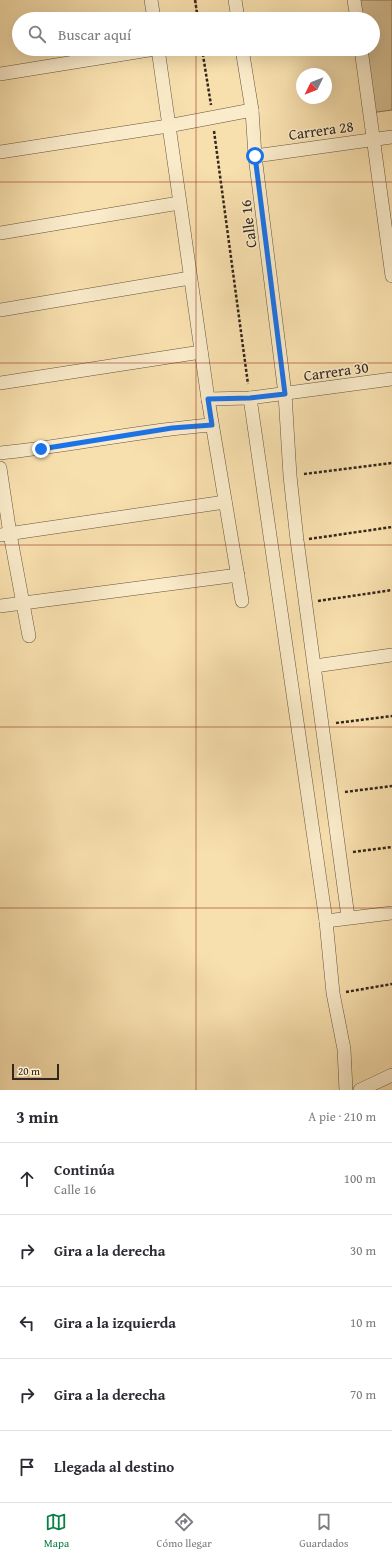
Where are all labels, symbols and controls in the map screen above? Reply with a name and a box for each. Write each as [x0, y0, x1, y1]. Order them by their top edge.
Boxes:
search box [12, 12, 380, 56]
icon: search [26, 23, 48, 45]
text: Buscar aquí [58, 24, 131, 45]
north arrow [296, 68, 332, 104]
street label: Carrera 28 [287, 115, 355, 145]
route start [246, 147, 264, 165]
street label: Calle 16 [235, 199, 261, 249]
street label: Carrera 30 [302, 356, 370, 386]
route end [32, 440, 50, 458]
scale bar [12, 1062, 59, 1081]
text: 20 m [18, 1063, 40, 1079]
text: 3 min [16, 1104, 58, 1129]
text: A pie · 210 m [308, 1107, 376, 1126]
text: Continúa [54, 1159, 115, 1180]
icon: ahead [16, 1168, 38, 1190]
text: 100 m [344, 1169, 376, 1188]
text: Calle 16 [54, 1180, 96, 1199]
icon: right [16, 1240, 38, 1262]
text: Gira a la derecha [54, 1240, 165, 1261]
text: 30 m [350, 1241, 376, 1260]
icon: left [16, 1312, 38, 1334]
text: Gira a la izquierda [54, 1312, 176, 1333]
text: 10 m [350, 1313, 376, 1332]
icon: right [16, 1384, 38, 1406]
text: Gira a la derecha [54, 1384, 165, 1405]
text: 70 m [350, 1385, 376, 1404]
icon: arrive [16, 1456, 38, 1478]
text: Llegada al destino [54, 1456, 174, 1477]
tab: Mapa [44, 1511, 69, 1551]
tab: Cómo llegar [157, 1511, 212, 1551]
tab: Guardados [299, 1511, 348, 1551]

